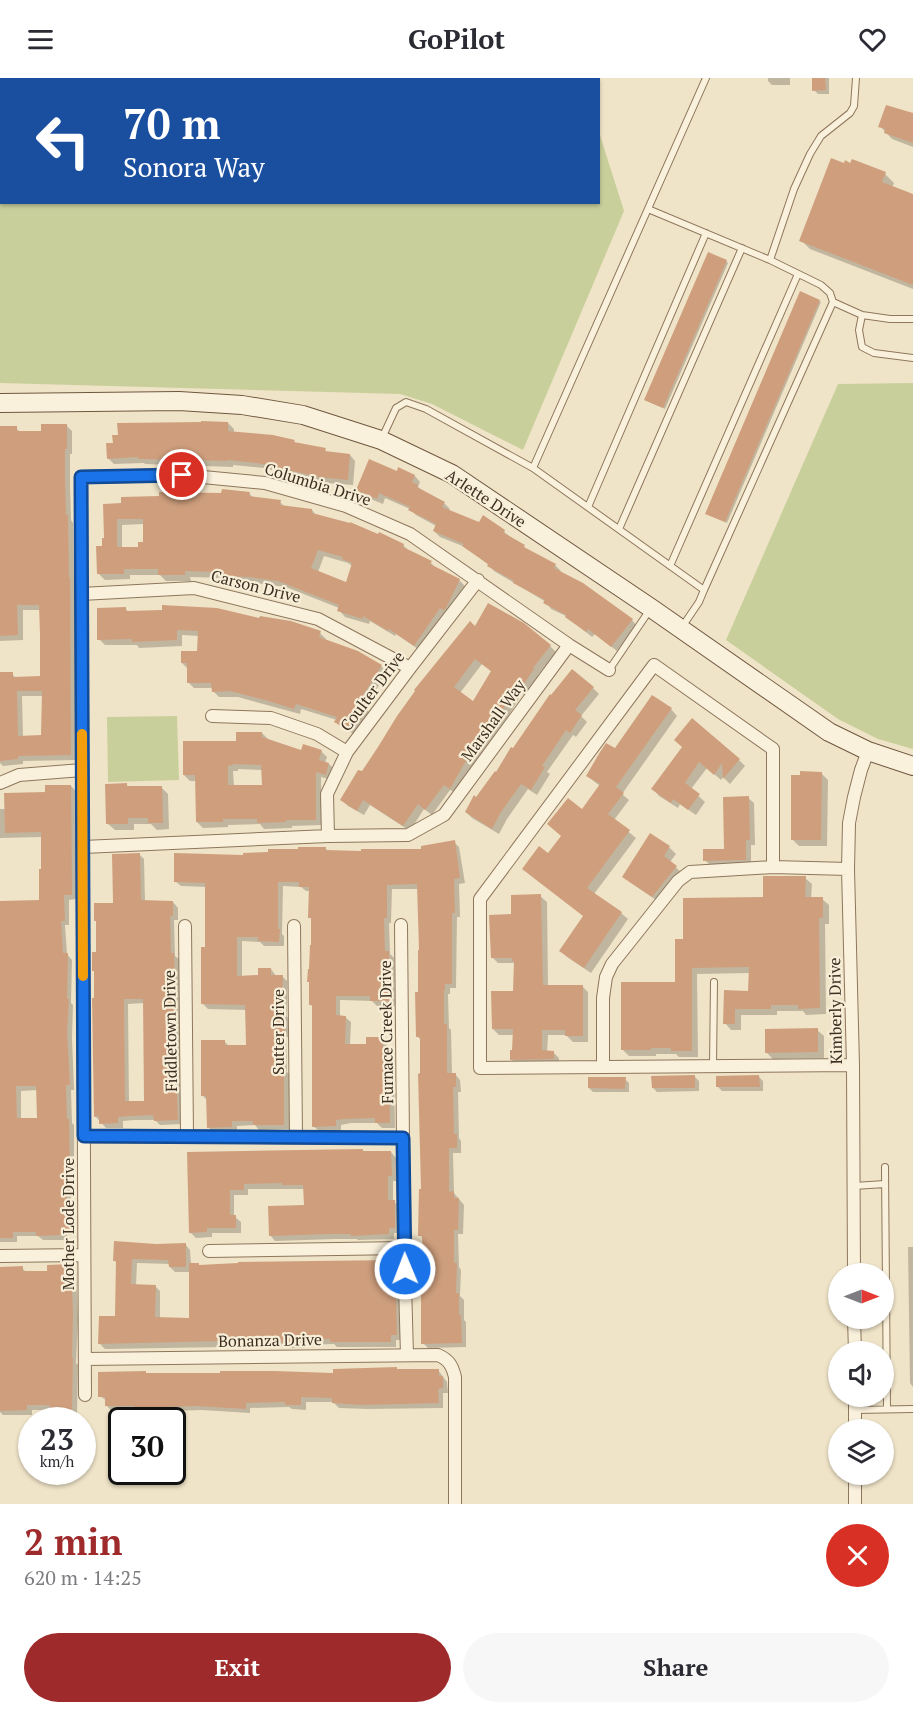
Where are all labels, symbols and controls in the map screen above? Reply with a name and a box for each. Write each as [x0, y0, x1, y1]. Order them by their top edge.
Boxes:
text: GoPilot [408, 21, 505, 57]
icon: menu [24, 23, 57, 56]
icon: heart [856, 23, 889, 56]
text: 70 m [123, 95, 221, 151]
icon: left [24, 102, 102, 180]
text: Sonora Way [123, 149, 265, 185]
pin [156, 449, 207, 500]
street label: Columbia Drive [262, 457, 374, 511]
icon: arrive [165, 458, 198, 491]
street label: Arlette Drive [441, 464, 531, 532]
street label: Carson Drive [209, 564, 303, 608]
street label: Coulter Drive [335, 646, 409, 736]
street label: Marshall Way [456, 674, 531, 765]
street label: Kimberly Drive [823, 957, 847, 1065]
street label: Furnace Creek Drive [374, 960, 398, 1104]
street label: Fiddletown Drive [158, 970, 182, 1092]
street label: Sutter Drive [267, 989, 289, 1075]
street label: Mother Lode Drive [57, 1158, 79, 1290]
position arrow [373, 1237, 437, 1301]
north arrow [828, 1263, 894, 1329]
map controls [828, 1263, 894, 1485]
street label: Bonanza Drive [218, 1328, 322, 1352]
button: sound [828, 1341, 894, 1407]
speed limit sign: 30 [108, 1407, 186, 1485]
text: 23 [40, 1419, 74, 1459]
button: layers [828, 1419, 894, 1485]
text: km/h [40, 1451, 74, 1471]
text: 2 min [24, 1518, 122, 1565]
button: close [826, 1524, 889, 1587]
text: 620 m · 14:25 [24, 1564, 142, 1591]
button: Exit [24, 1633, 451, 1702]
button: Share [463, 1633, 889, 1702]

